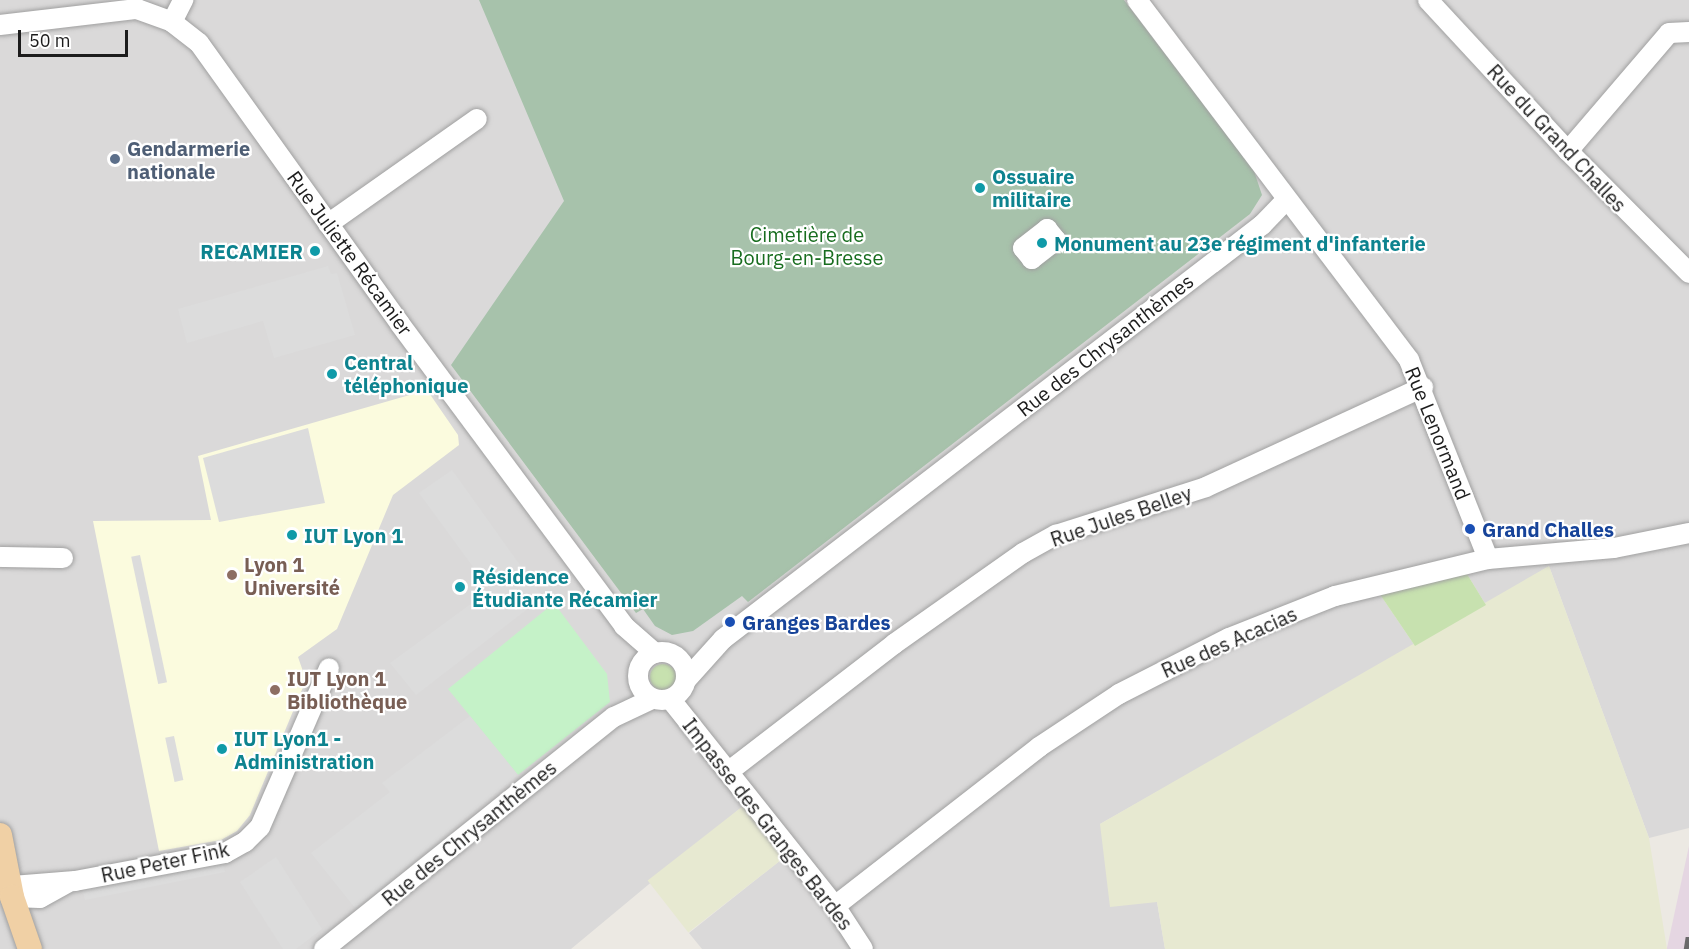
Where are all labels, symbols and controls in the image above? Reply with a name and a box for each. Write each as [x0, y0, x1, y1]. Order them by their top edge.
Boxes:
scale bar [21, 18, 130, 56]
text: 50 m [29, 29, 71, 52]
street label: Rue du Grand Challes [1482, 59, 1632, 217]
place label: Gendarmerie nationale [127, 136, 250, 183]
marker: Gendarmerie nationale [108, 152, 122, 166]
place label: Ossuaire militaire [992, 164, 1075, 211]
street label: Rue Juliette Récamier [282, 166, 418, 340]
marker: Ossuaire militaire [973, 181, 987, 195]
park label: Cimetière de Bourg-en-Bresse [730, 222, 884, 269]
place label: Monument au 23e régiment d'infanterie [1054, 231, 1426, 255]
marker: Monument au 23e régiment d'infanterie [1035, 236, 1049, 250]
place label: RECAMIER [200, 239, 303, 263]
marker: RECAMIER [308, 244, 322, 258]
street label: Rue des Chrysanthèmes [1012, 269, 1198, 421]
place label: Central téléphonique [344, 350, 468, 397]
street label: Rue Lenormand [1400, 363, 1476, 503]
marker: Central téléphonique [325, 367, 339, 381]
street label: Rue Jules Belley [1047, 481, 1195, 551]
place label: Grand Challes [1482, 517, 1614, 541]
marker: Grand Challes [1463, 522, 1477, 536]
place label: IUT Lyon 1 [304, 523, 403, 547]
marker: IUT Lyon 1 [285, 528, 299, 542]
place label: Lyon 1 Université [244, 552, 340, 599]
place label: Résidence Étudiante Récamier [472, 564, 657, 611]
marker: Lyon 1 Université [225, 568, 239, 582]
marker: Résidence Étudiante Récamier [453, 580, 467, 594]
street label: Rue des Acacias [1157, 601, 1301, 683]
place label: Granges Bardes [742, 610, 891, 634]
marker: Granges Bardes [723, 615, 737, 629]
place label: IUT Lyon 1 Bibliothèque [287, 666, 407, 713]
marker: IUT Lyon 1 Bibliothèque [268, 683, 282, 697]
street label: Impasse des Granges Bardes [678, 713, 858, 935]
place label: IUT Lyon1 - Administration [234, 726, 374, 773]
marker: IUT Lyon1 - Administration [215, 742, 229, 756]
street label: Rue des Chrysanthèmes [377, 755, 561, 911]
street label: Rue Peter Fink [99, 837, 231, 887]

